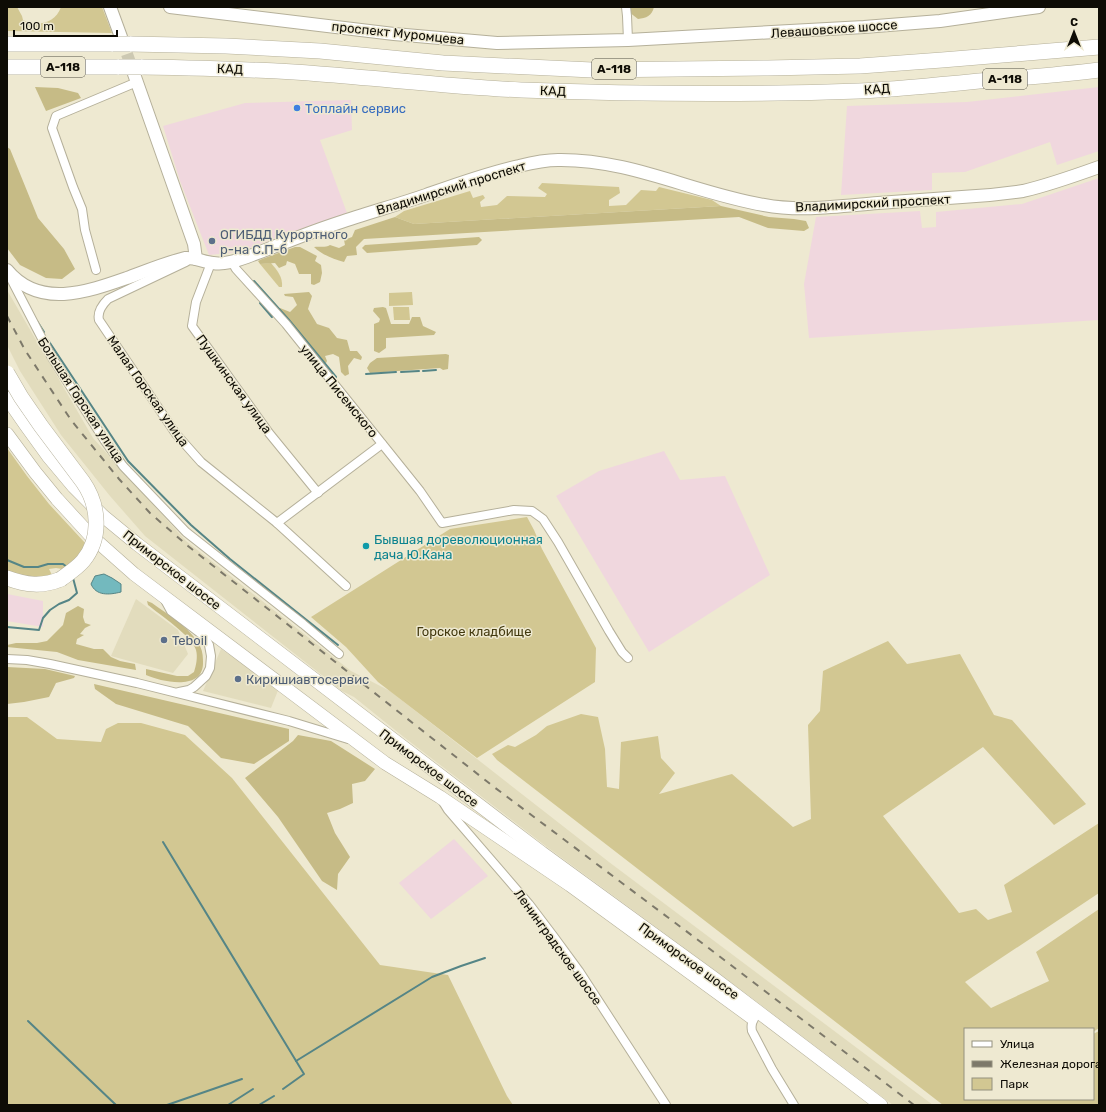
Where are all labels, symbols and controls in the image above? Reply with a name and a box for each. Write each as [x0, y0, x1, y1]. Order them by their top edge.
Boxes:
scale bar [14, 12, 117, 38]
north arrow [1054, 12, 1094, 52]
text: С [1070, 16, 1078, 29]
street label: Левашовское шоссе [770, 17, 898, 41]
text: 100 m [20, 19, 54, 33]
street label: проспект Муромцева [331, 19, 465, 47]
road number: А-118 [41, 57, 85, 77]
road number: А-118 [592, 59, 636, 79]
street label: КАД [217, 61, 243, 77]
road number: А-118 [983, 69, 1027, 89]
street label: КАД [863, 81, 891, 97]
street label: КАД [540, 83, 566, 99]
place label: Топлайн сервис [305, 101, 406, 116]
marker: Топлайн сервис [292, 103, 302, 113]
street label: Владимирский проспект [374, 158, 528, 218]
street label: Владимирский проспект [795, 191, 951, 215]
place label: ОГИБДД Курортного р-на С.П-б [220, 227, 348, 257]
marker: ОГИБДД Курортного р-на С.П-б [207, 236, 217, 246]
street label: Пушкинская улица [193, 332, 275, 436]
street label: Малая Горская улица [104, 333, 192, 449]
street label: Большая Горская улица [35, 334, 127, 466]
street label: улица Писемского [297, 341, 381, 441]
street label: Приморское шоссе [120, 527, 224, 613]
place label: Бывшая дореволюционная дача Ю.Кана [374, 532, 543, 562]
marker: Бывшая дореволюционная дача Ю.Кана [361, 541, 371, 551]
park label: Горское кладбище [417, 624, 531, 639]
place label: Teboil [172, 633, 207, 648]
marker: Teboil [159, 635, 169, 645]
place label: Киришиавтосервис [246, 672, 369, 687]
marker: Киришиавтосервис [233, 674, 243, 684]
street label: Приморское шоссе [377, 726, 481, 810]
street label: Ленинградское шоссе [511, 886, 605, 1008]
street label: Приморское шоссе [636, 920, 742, 1002]
legend [964, 1028, 1094, 1100]
text: Улица [1000, 1037, 1034, 1051]
text: Железная дорога [1000, 1057, 1102, 1071]
text: Парк [1000, 1077, 1029, 1091]

